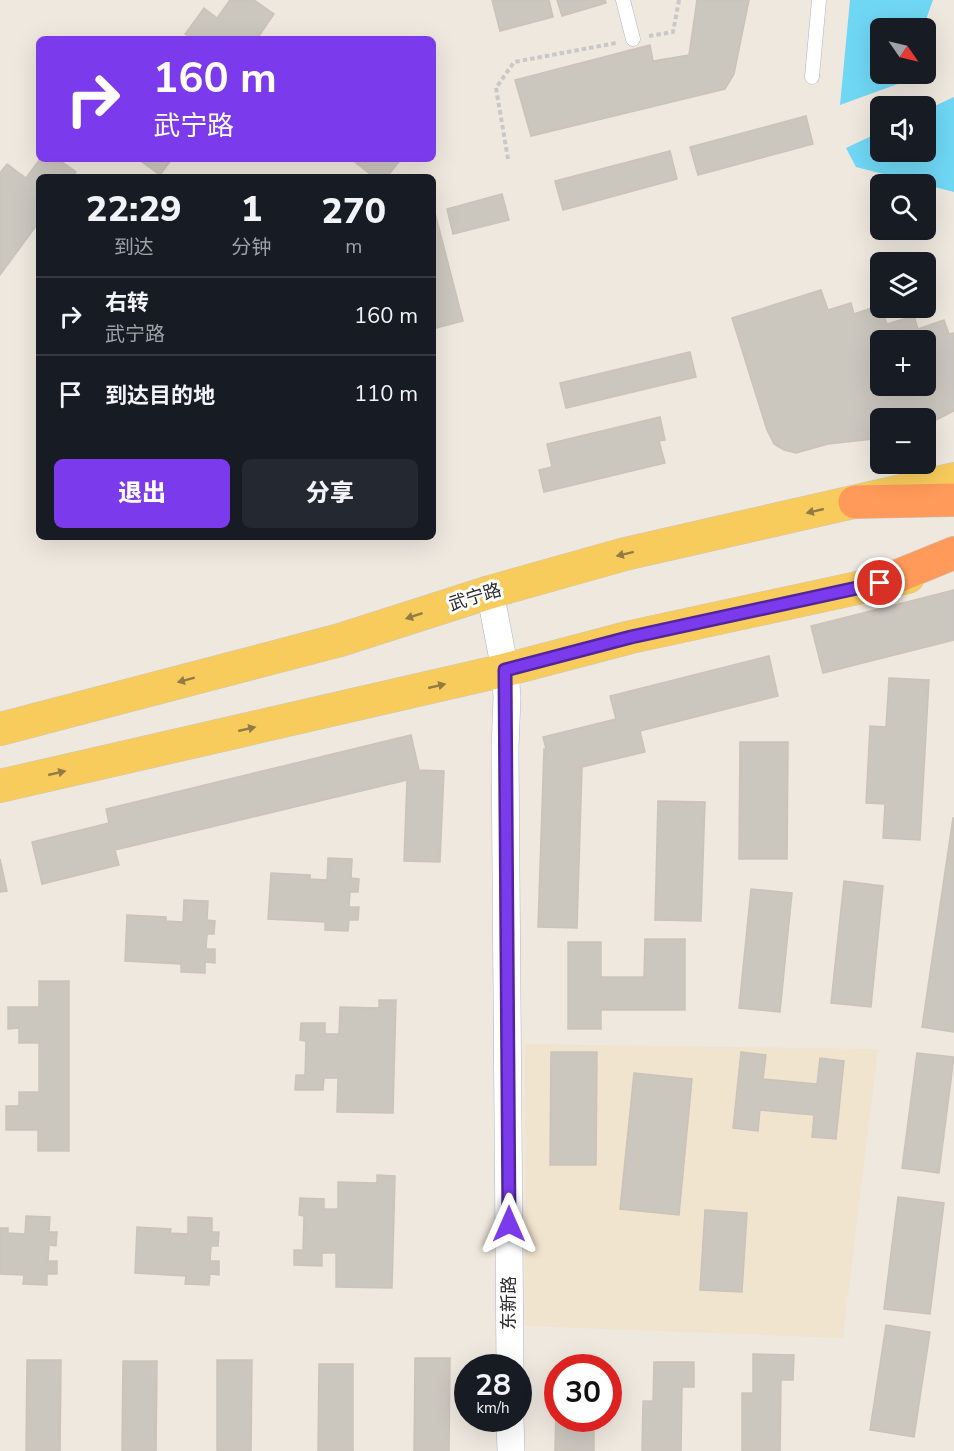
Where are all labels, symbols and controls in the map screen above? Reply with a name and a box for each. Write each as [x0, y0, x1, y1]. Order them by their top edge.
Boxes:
north arrow [870, 18, 936, 84]
map controls [870, 18, 936, 474]
text: 160 m [153, 50, 277, 107]
icon: right [54, 60, 132, 138]
button: sound [870, 96, 936, 162]
text: 武宁路 [153, 108, 234, 145]
button: search [870, 174, 936, 240]
text: 22:29 [86, 185, 182, 234]
text: 1 [241, 185, 262, 234]
text: 270 [321, 187, 386, 236]
text: m [345, 233, 362, 260]
text: 到达 [114, 234, 154, 261]
text: 分钟 [231, 234, 271, 261]
button: layers [870, 252, 936, 318]
text: 右转 [105, 288, 149, 318]
icon: right [54, 300, 87, 333]
text: 160 m [354, 301, 418, 331]
text: 武宁路 [105, 321, 165, 348]
button: + [870, 330, 936, 396]
icon: arrive [54, 378, 87, 411]
text: 110 m [354, 379, 418, 409]
text: 到达目的地 [105, 381, 215, 411]
button: − [870, 408, 936, 474]
button: 退出 [54, 459, 230, 528]
button: 分享 [242, 459, 418, 528]
one-way arrow [806, 506, 824, 516]
one-way arrow [616, 550, 634, 559]
pin [854, 557, 905, 608]
icon: arrive [863, 566, 896, 599]
street label: 武宁路 [446, 578, 504, 616]
one-way arrow [405, 612, 423, 622]
one-way arrow [177, 676, 195, 686]
one-way arrow [428, 680, 446, 690]
one-way arrow [238, 724, 256, 734]
one-way arrow [48, 768, 67, 777]
position arrow [477, 1192, 541, 1256]
street label: 东新路 [497, 1276, 521, 1330]
speed limit sign: 30 [544, 1354, 622, 1432]
text: 28 [475, 1365, 511, 1406]
text: km/h [476, 1398, 510, 1418]

